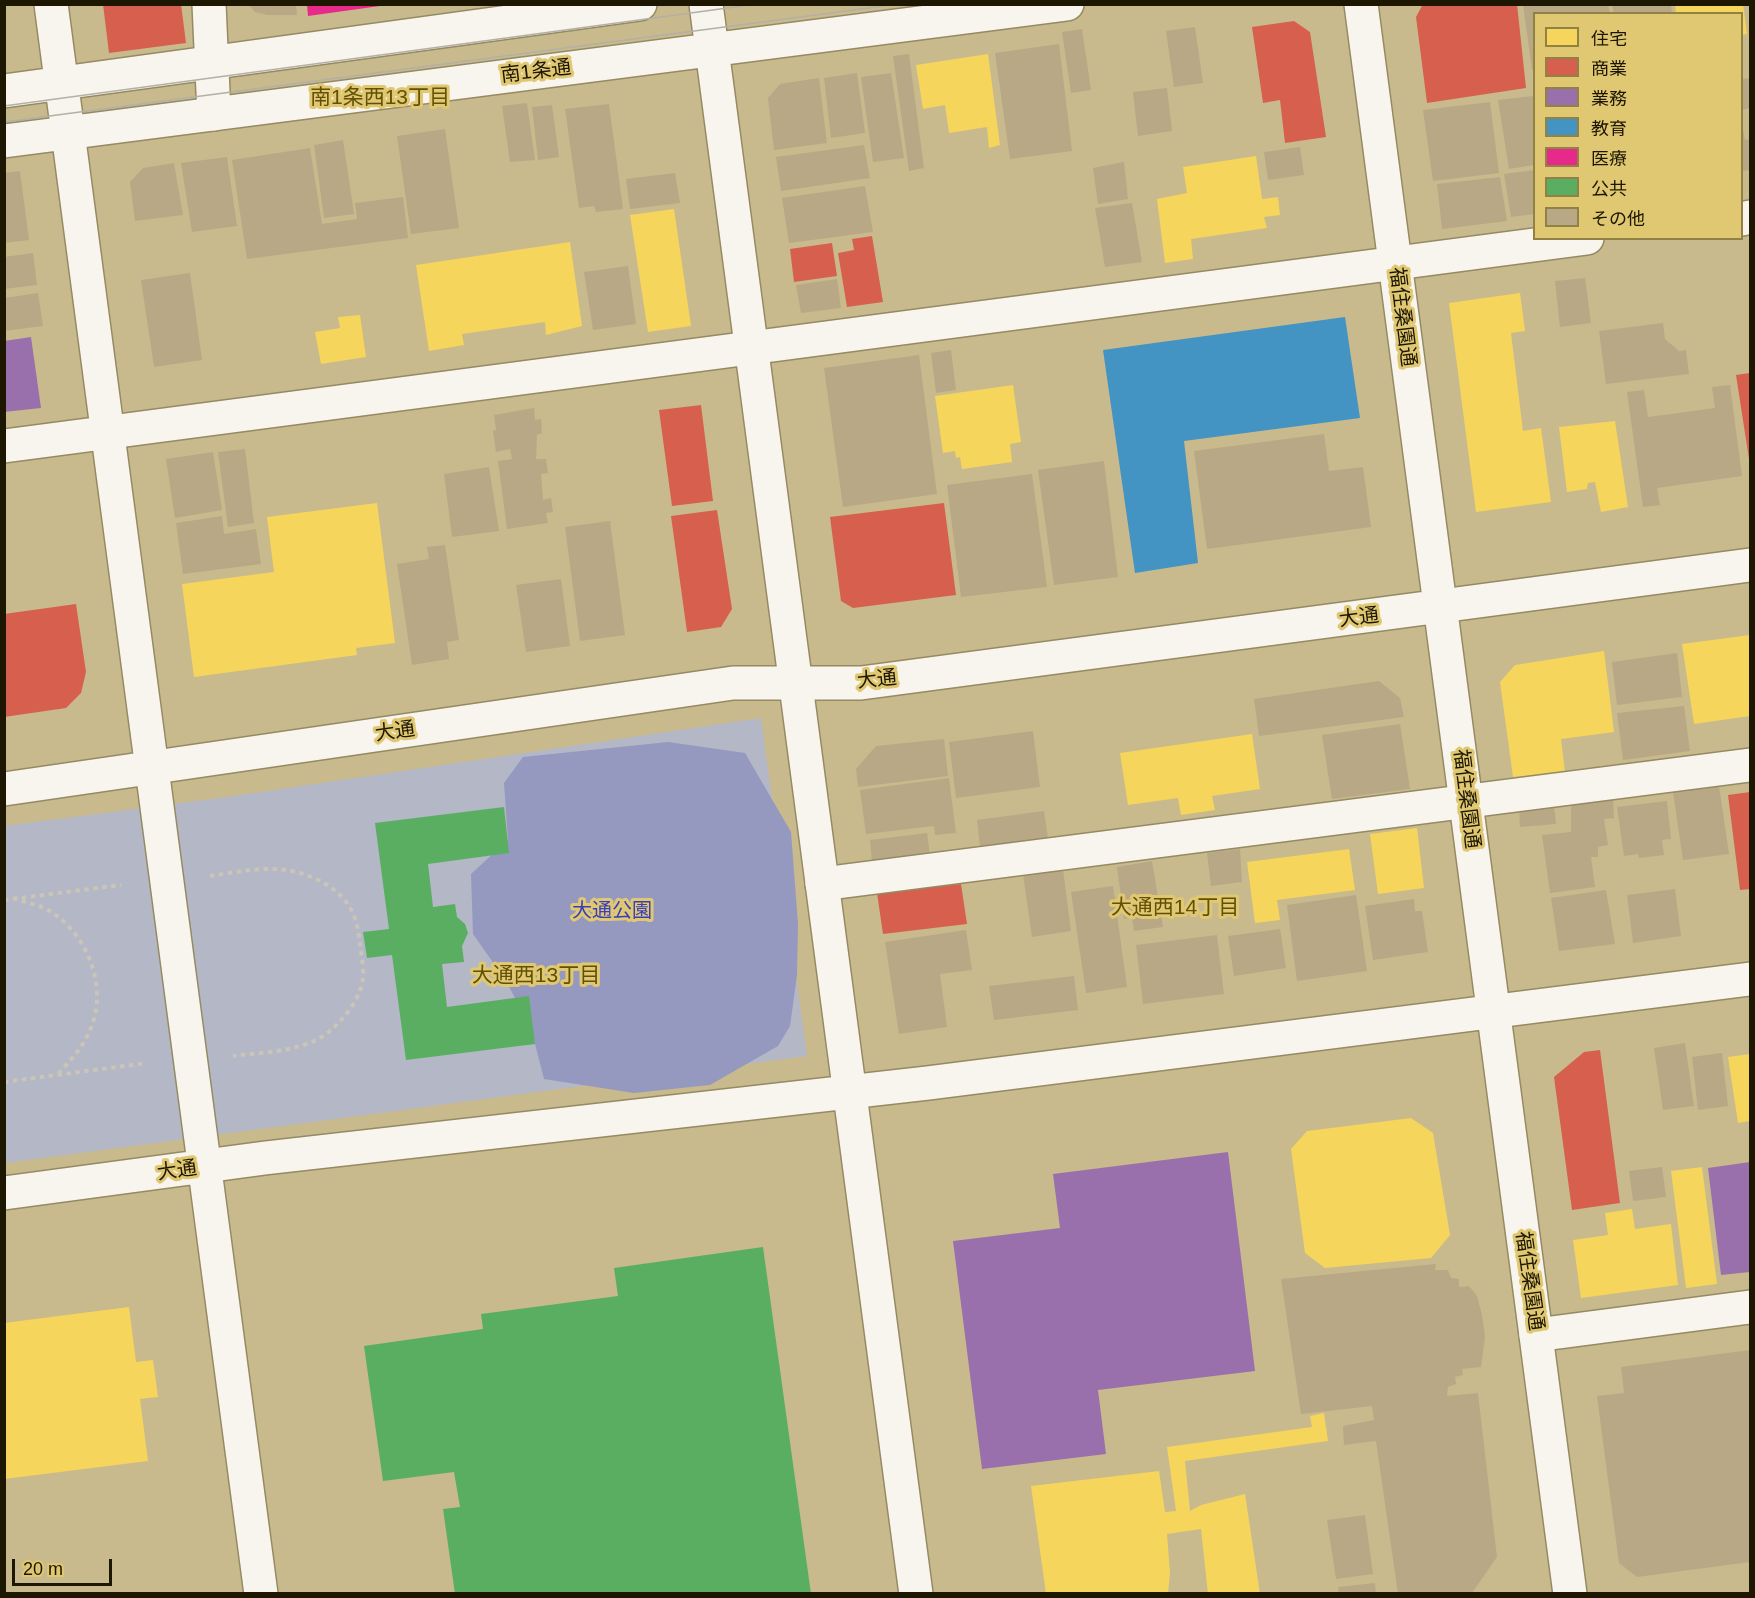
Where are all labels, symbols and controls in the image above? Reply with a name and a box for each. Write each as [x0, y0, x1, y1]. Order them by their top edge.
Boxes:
legend [1533, 12, 1743, 240]
text: 住宅 [1591, 29, 1627, 49]
street label: 南1条通 [499, 56, 573, 88]
text: 商業 [1591, 59, 1627, 79]
district label: 南1条西13丁目 [310, 85, 450, 111]
text: 業務 [1591, 89, 1627, 109]
text: 教育 [1591, 119, 1627, 139]
text: 医療 [1591, 149, 1627, 169]
text: 公共 [1591, 179, 1627, 199]
text: その他 [1591, 209, 1645, 229]
street label: 福住桑園通 [1384, 266, 1420, 368]
street label: 大通 [1338, 604, 1380, 632]
street label: 大通 [856, 666, 898, 694]
street label: 大通 [374, 717, 416, 747]
street label: 福住桑園通 [1448, 748, 1484, 850]
district label: 大通西14丁目 [1111, 895, 1239, 921]
park label: 大通公園 [572, 899, 652, 923]
district label: 大通西13丁目 [472, 963, 600, 989]
street label: 大通 [156, 1156, 198, 1186]
street label: 福住桑園通 [1510, 1230, 1548, 1332]
scale bar [15, 1547, 116, 1585]
text: 20 m [23, 1559, 63, 1579]

